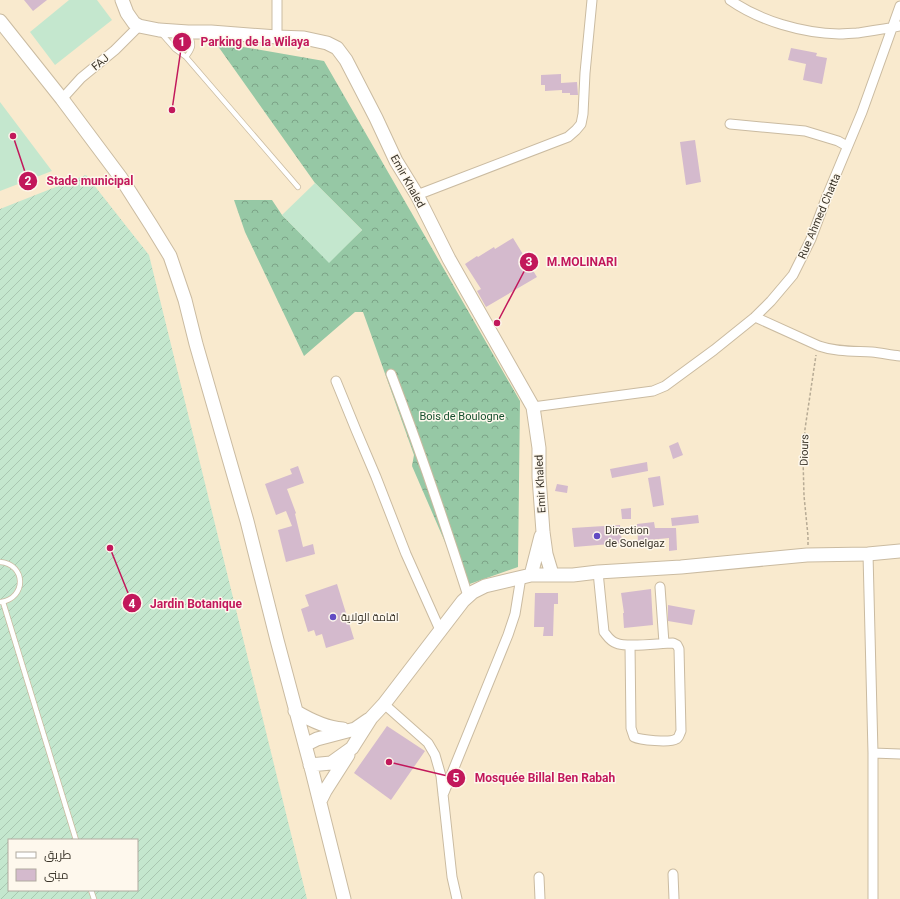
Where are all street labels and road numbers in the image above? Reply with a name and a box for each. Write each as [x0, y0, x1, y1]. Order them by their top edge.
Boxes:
street label: FAJ [89, 51, 112, 73]
street label: Emir Khaled [388, 152, 427, 210]
street label: Rue Ahmed Chatta [796, 172, 843, 261]
street label: Diours [797, 434, 812, 466]
street label: Emir Khaled [532, 454, 549, 514]

